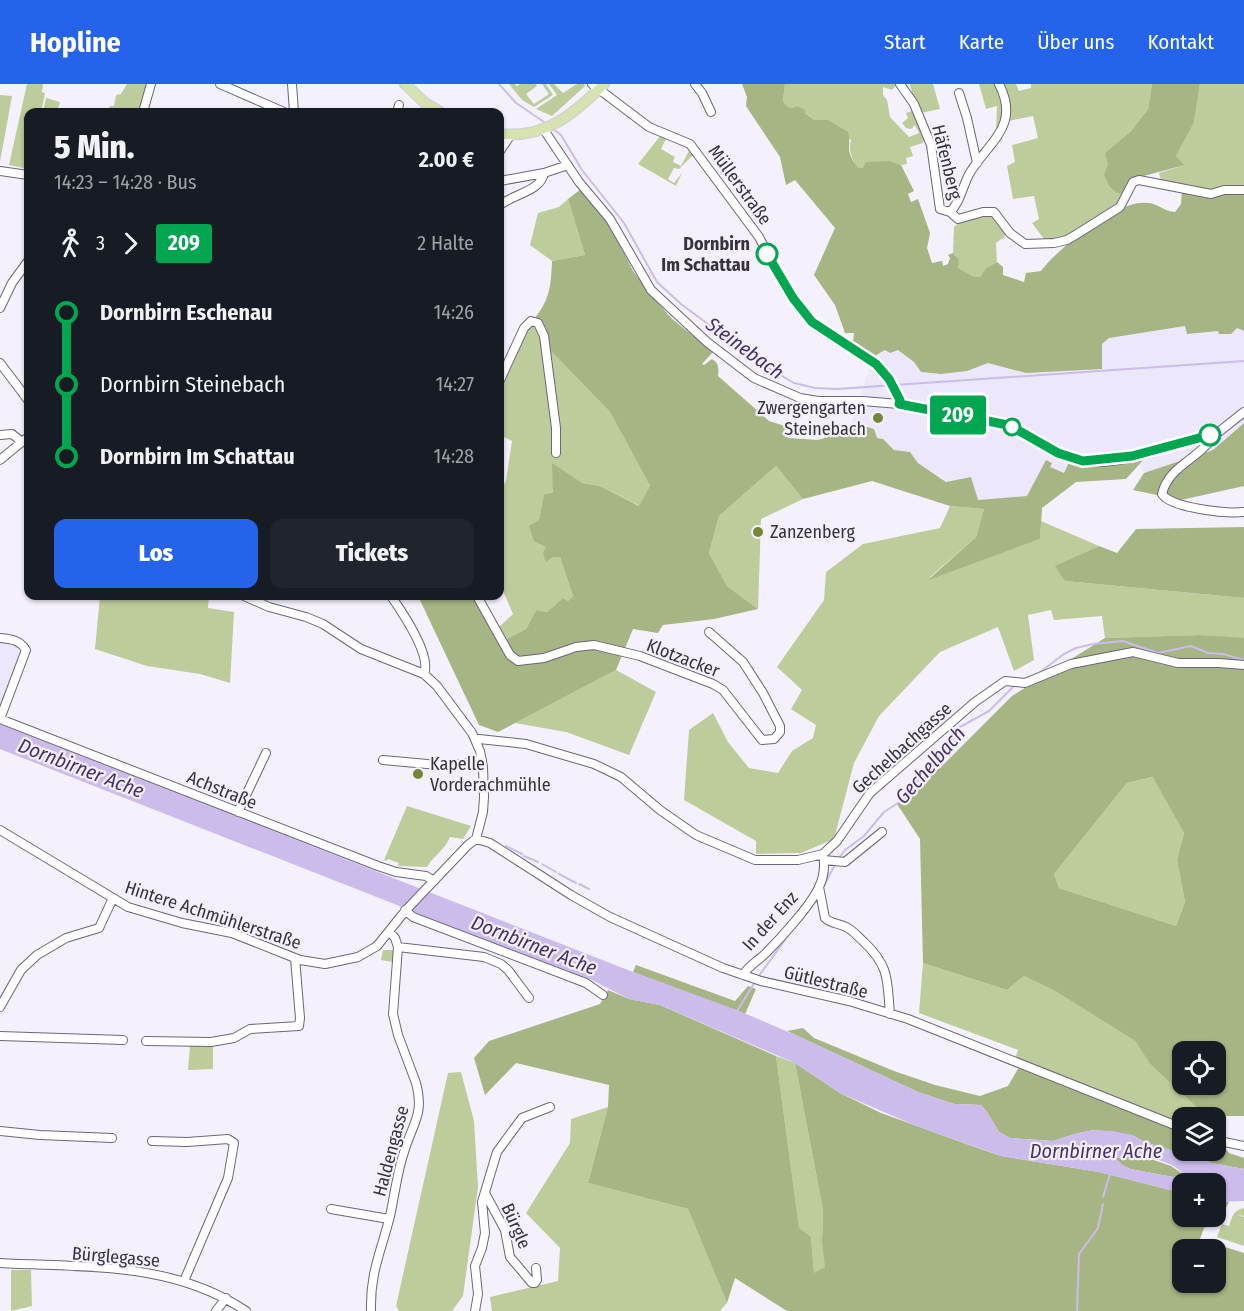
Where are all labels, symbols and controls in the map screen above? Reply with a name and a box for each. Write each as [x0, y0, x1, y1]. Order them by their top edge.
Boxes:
text: Hopline [30, 26, 121, 59]
text: Start [884, 29, 926, 55]
text: Karte [959, 29, 1004, 55]
text: Über uns [1037, 29, 1114, 55]
text: Kontakt [1147, 29, 1214, 55]
street label: Häfenberg [927, 122, 967, 202]
text: 5 Min. [54, 127, 134, 167]
street label: Müllerstraße [704, 141, 776, 229]
text: 2.00 € [419, 146, 474, 173]
text: 14:23 – 14:28 · Bus [54, 170, 197, 194]
icon: walk [54, 227, 87, 260]
icon: forward [114, 227, 147, 260]
text: 209 [168, 230, 200, 256]
text: 3 [96, 231, 105, 255]
text: 2 Halte [417, 231, 474, 255]
place label: Dornbirn Im Schattau [661, 233, 750, 276]
marker: Dornbirn Im Schattau [756, 243, 778, 265]
text: Dornbirn Eschenau [100, 299, 272, 326]
text: 14:26 [434, 300, 474, 324]
water label: Steinebach [701, 311, 789, 384]
text: Dornbirn Steinebach [100, 371, 285, 398]
text: 14:27 [436, 372, 474, 396]
line badge: 209 [924, 396, 992, 434]
place label: Zwergengarten Steinebach [757, 397, 866, 440]
text: 209 [942, 402, 974, 428]
marker: Zwergengarten Steinebach [871, 411, 885, 425]
unlabelled marker [1003, 418, 1021, 436]
unlabelled marker [1199, 424, 1221, 446]
text: Dornbirn Im Schattau [100, 443, 295, 470]
text: 14:28 [433, 444, 474, 468]
button: Los [54, 519, 258, 588]
button: Tickets [270, 519, 474, 588]
place label: Zanzenberg [770, 521, 855, 543]
marker: Zanzenberg [751, 525, 765, 539]
street label: Klotzacker [643, 634, 723, 682]
street label: Gechelbachgasse [848, 698, 956, 798]
water label: Gechelbach [890, 721, 970, 809]
water label: Dornbirner Ache [15, 733, 148, 803]
place label: Kapelle Vorderachmühle [430, 753, 551, 796]
street label: Achstraße [184, 766, 260, 814]
marker: Kapelle Vorderachmühle [411, 767, 425, 781]
street label: Hintere Achmühlerstraße [122, 876, 304, 954]
street label: In der Enz [738, 887, 802, 955]
water label: Dornbirner Ache [468, 910, 601, 980]
street label: Gütlestraße [782, 961, 870, 1003]
map controls [1172, 1041, 1226, 1293]
button: locate [1172, 1041, 1226, 1095]
street label: Haldengasse [368, 1103, 414, 1199]
button: layers [1172, 1107, 1226, 1161]
water label: Dornbirner Ache [1030, 1139, 1163, 1163]
button: + [1172, 1173, 1226, 1227]
street label: Bürgle [496, 1200, 536, 1252]
button: − [1172, 1239, 1226, 1293]
street label: Bürglegasse [71, 1242, 161, 1272]

